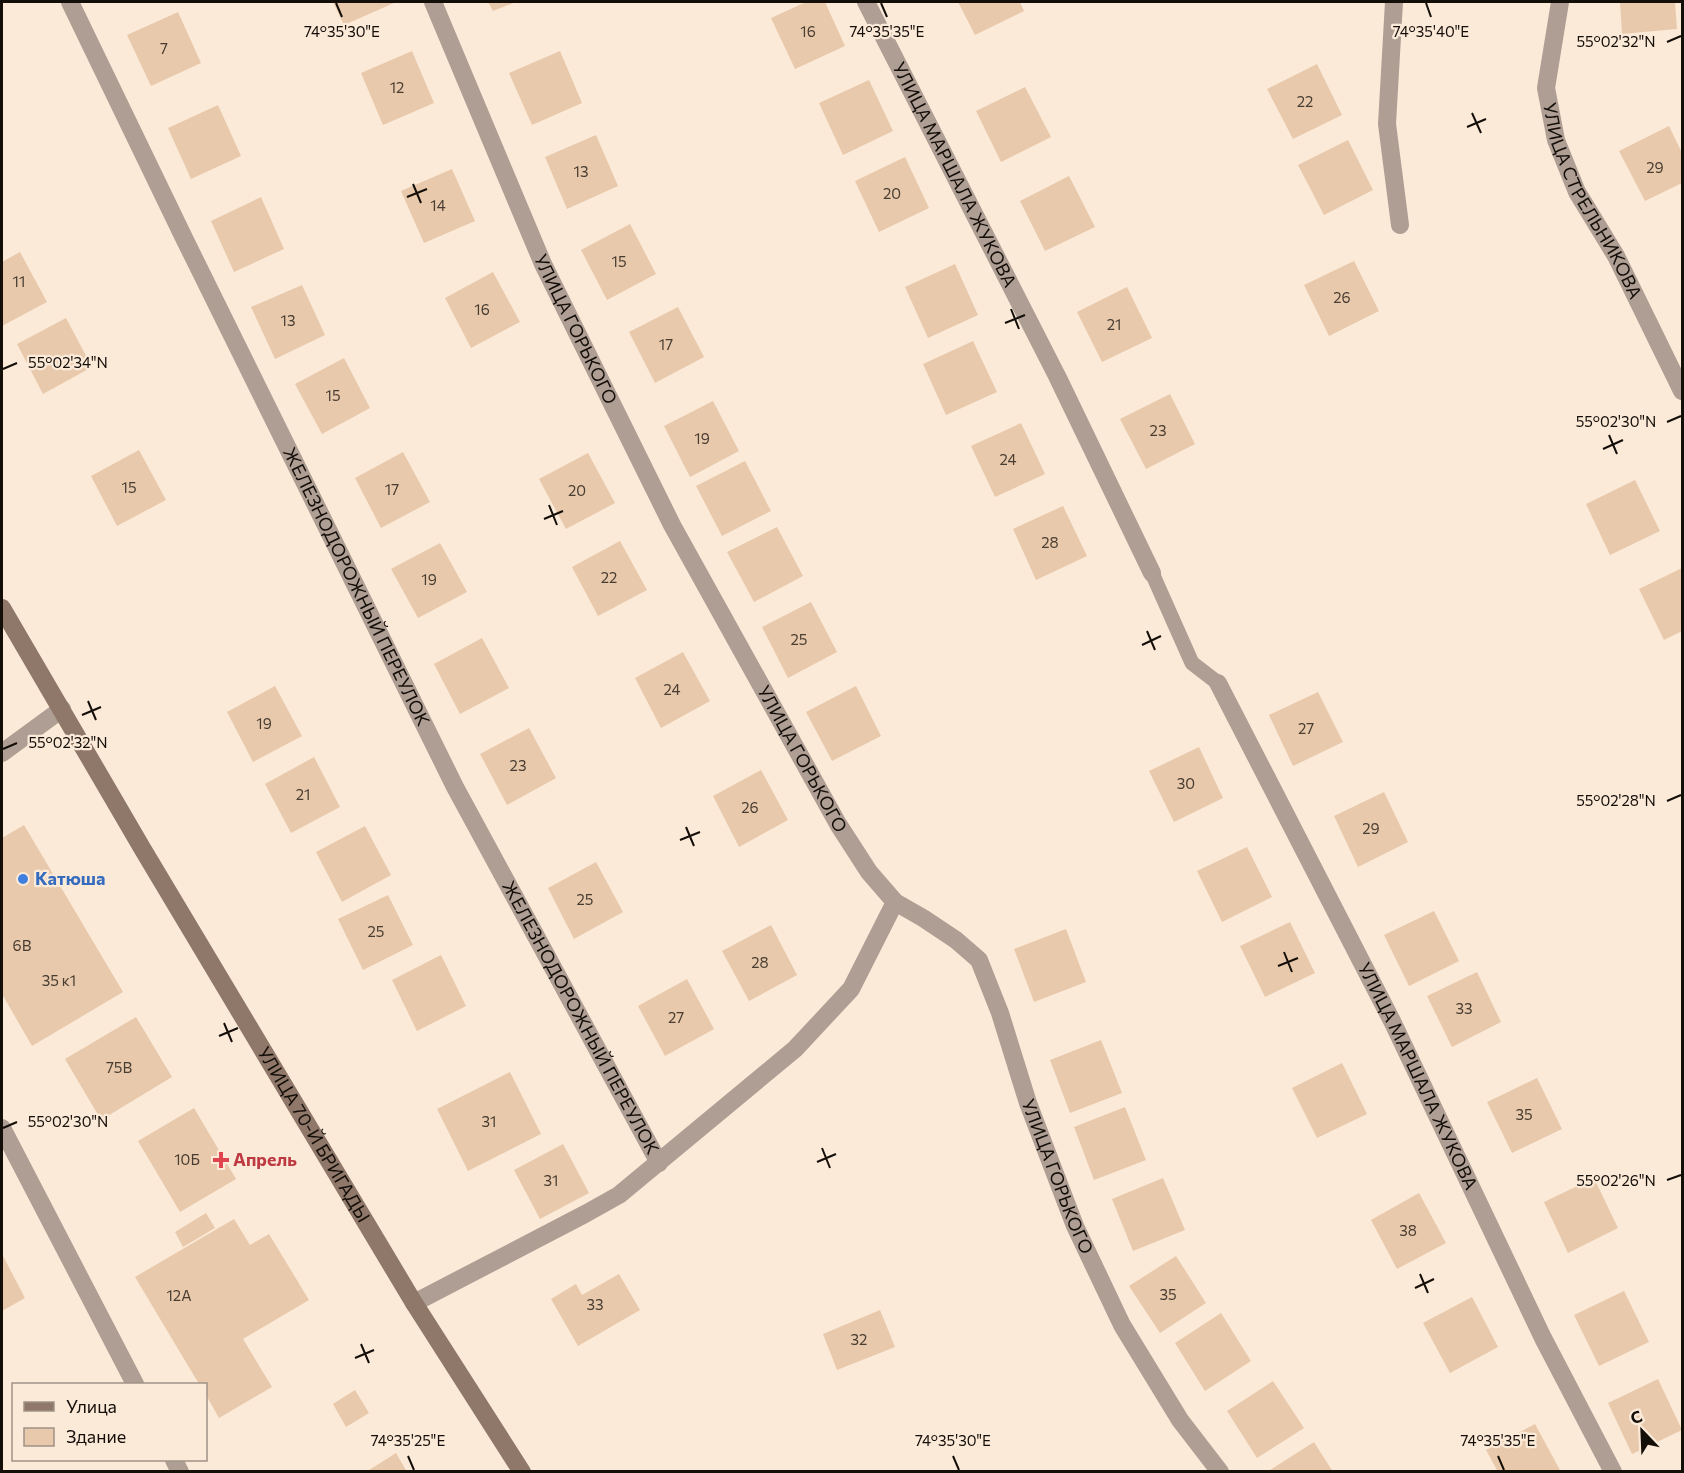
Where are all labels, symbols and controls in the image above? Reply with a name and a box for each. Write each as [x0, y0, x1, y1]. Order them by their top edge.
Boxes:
text: 74°35'30"E [304, 22, 380, 40]
house number: 16 [800, 22, 816, 40]
text: 74°35'35"E [850, 22, 925, 40]
text: 74°35'40"E [1393, 22, 1469, 40]
text: 55°02'32"N [1576, 32, 1656, 50]
house number: 7 [160, 39, 168, 57]
street label: УЛИЦА МАРШАЛА ЖУКОВА [889, 58, 1022, 291]
house number: 12 [390, 78, 404, 96]
house number: 22 [1297, 92, 1313, 110]
street label: УЛИЦА СТРЕЛЬНИКОВА [1539, 101, 1647, 302]
house number: 29 [1646, 158, 1664, 176]
house number: 13 [574, 162, 588, 180]
house number: 20 [883, 184, 901, 202]
house number: 14 [430, 196, 446, 214]
street label: УЛИЦА ГОРЬКОГО [530, 251, 623, 408]
house number: 15 [611, 252, 627, 270]
house number: 11 [13, 272, 25, 290]
house number: 26 [1333, 288, 1351, 306]
house number: 16 [474, 300, 490, 318]
house number: 13 [281, 311, 295, 329]
house number: 21 [1107, 315, 1121, 333]
house number: 17 [659, 335, 673, 353]
text: 55°02'34"N [28, 353, 108, 371]
house number: 15 [325, 386, 341, 404]
text: 55°02'30"N [1576, 412, 1656, 430]
house number: 23 [1150, 421, 1166, 439]
house number: 19 [694, 429, 710, 447]
street label: ЖЕЛЕЗНОДОРОЖНЫЙ ПЕРЕУЛОК [279, 443, 435, 729]
house number: 24 [999, 450, 1017, 468]
house number: 15 [121, 478, 137, 496]
house number: 17 [385, 480, 399, 498]
house number: 20 [568, 481, 586, 499]
house number: 28 [1041, 533, 1059, 551]
house number: 22 [601, 568, 617, 586]
house number: 19 [421, 570, 437, 588]
house number: 25 [791, 630, 807, 648]
house number: 24 [663, 680, 681, 698]
street label: УЛИЦА ГОРЬКОГО [753, 681, 852, 836]
house number: 19 [256, 714, 272, 732]
house number: 27 [1298, 719, 1314, 737]
text: 55°02'32"N [28, 733, 108, 751]
house number: 23 [510, 756, 526, 774]
house number: 30 [1177, 774, 1195, 792]
house number: 21 [296, 785, 310, 803]
text: 55°02'28"N [1576, 791, 1656, 809]
house number: 26 [741, 798, 759, 816]
house number: 29 [1362, 819, 1380, 837]
place label: Катюша [35, 867, 105, 889]
marker: Катюша [16, 872, 30, 886]
street label: ЖЕЛЕЗНОДОРОЖНЫЙ ПЕРЕУЛОК [498, 877, 664, 1158]
house number: 25 [577, 890, 593, 908]
house number: 25 [368, 922, 384, 940]
house number: 6В [13, 936, 32, 954]
house number: 28 [751, 953, 769, 971]
street label: УЛИЦА МАРШАЛА ЖУКОВА [1354, 959, 1483, 1193]
house number: 35 к1 [42, 971, 76, 989]
house number: 33 [1455, 999, 1473, 1017]
house number: 27 [668, 1008, 684, 1026]
street label: УЛИЦА 70-Й БРИГАДЫ [253, 1043, 375, 1226]
house number: 75В [106, 1058, 132, 1076]
street label: УЛИЦА ГОРЬКОГО [1018, 1096, 1099, 1257]
house number: 35 [1515, 1105, 1533, 1123]
text: 55°02'30"N [28, 1112, 108, 1130]
house number: 31 [482, 1112, 496, 1130]
place label: Апрель [233, 1148, 297, 1170]
house number: 10Б [174, 1150, 200, 1168]
marker: Апрель [214, 1153, 228, 1167]
house number: 31 [544, 1171, 558, 1189]
text: 55°02'26"N [1576, 1171, 1656, 1189]
house number: 38 [1399, 1221, 1417, 1239]
house number: 35 [1159, 1285, 1177, 1303]
house number: 12А [166, 1286, 192, 1304]
house number: 33 [586, 1295, 604, 1313]
house number: 32 [851, 1330, 867, 1348]
legend [12, 1383, 207, 1461]
text: Улица [66, 1395, 117, 1417]
north arrow [1612, 1401, 1672, 1461]
text: С [1627, 1406, 1645, 1428]
text: Здание [66, 1425, 126, 1447]
text: 74°35'25"E [371, 1431, 445, 1449]
text: 74°35'30"E [915, 1431, 991, 1449]
text: 74°35'35"E [1461, 1431, 1536, 1449]

